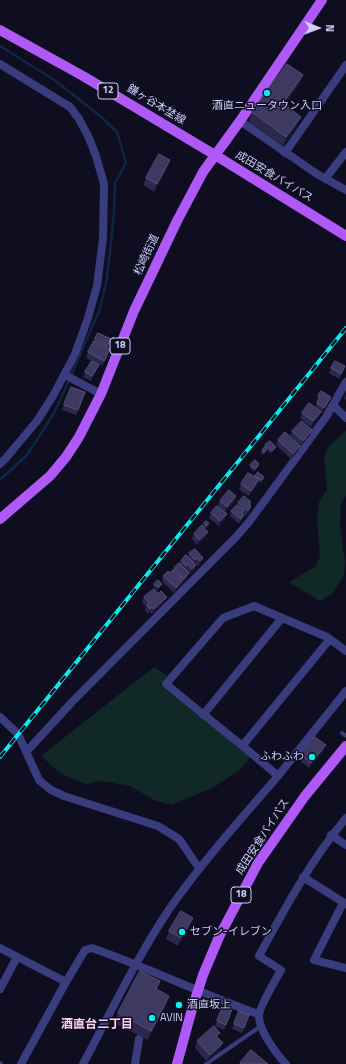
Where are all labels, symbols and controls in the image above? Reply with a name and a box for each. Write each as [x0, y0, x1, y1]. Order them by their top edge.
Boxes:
north arrow [298, 8, 338, 48]
text: N [322, 24, 338, 32]
street label: 鎌ヶ谷本埜線 [124, 82, 188, 128]
road number: 12 [98, 83, 118, 99]
marker: 酒直ニュータウン入口 [262, 88, 272, 98]
place label: 酒直ニュータウン入口 [212, 99, 322, 113]
street label: 成田安食バイパス [233, 149, 315, 205]
street label: 松崎街道 [132, 232, 162, 278]
road number: 18 [110, 338, 130, 354]
place label: ふわふわ [260, 750, 304, 764]
marker: ふわふわ [307, 752, 317, 762]
street label: 成田安食バイパス [234, 797, 292, 877]
road number: 18 [231, 887, 251, 903]
place label: セブン-イレブン [190, 925, 272, 939]
marker: セブン-イレブン [177, 927, 187, 937]
place label: 酒直坂上 [187, 998, 231, 1012]
marker: 酒直坂上 [174, 1000, 184, 1010]
place label: AVIN [160, 1011, 183, 1025]
marker: AVIN [147, 1013, 157, 1023]
district label: 酒直台二丁目 [61, 1018, 133, 1032]

